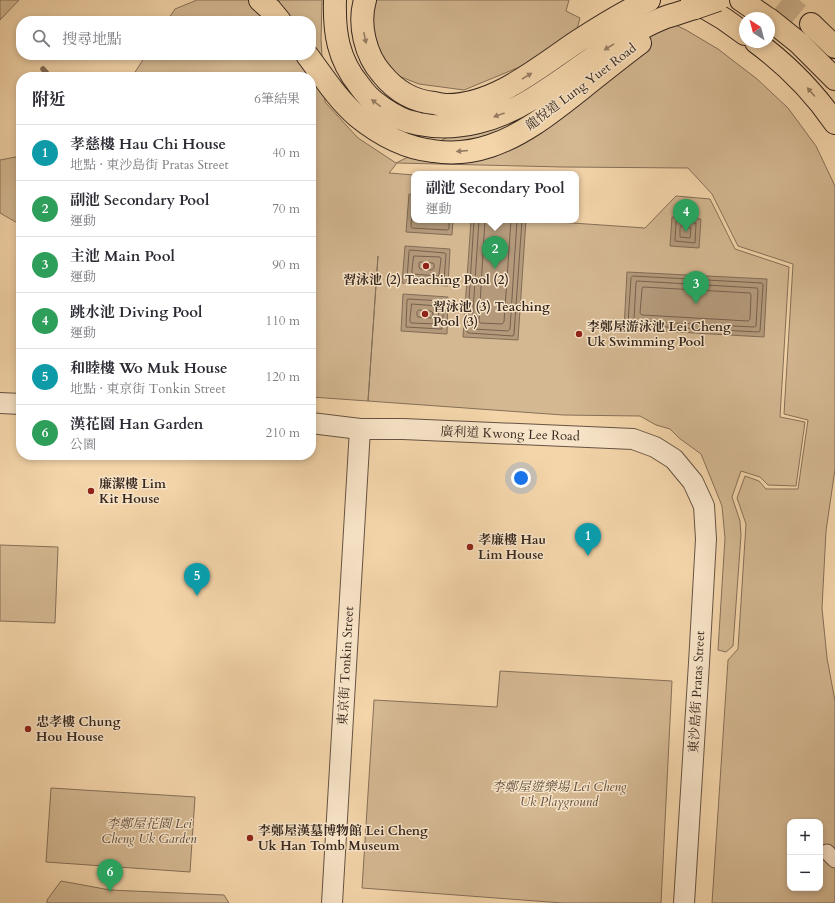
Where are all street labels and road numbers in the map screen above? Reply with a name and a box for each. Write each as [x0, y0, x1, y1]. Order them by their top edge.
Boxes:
street label: 龍悅道 Lung Yuet Road [522, 39, 640, 135]
street label: 廣利道 Kwong Lee Road [440, 423, 580, 445]
street label: 東京街 Tonkin Street [334, 606, 358, 726]
street label: 東沙島街 Pratas Street [685, 630, 709, 754]

